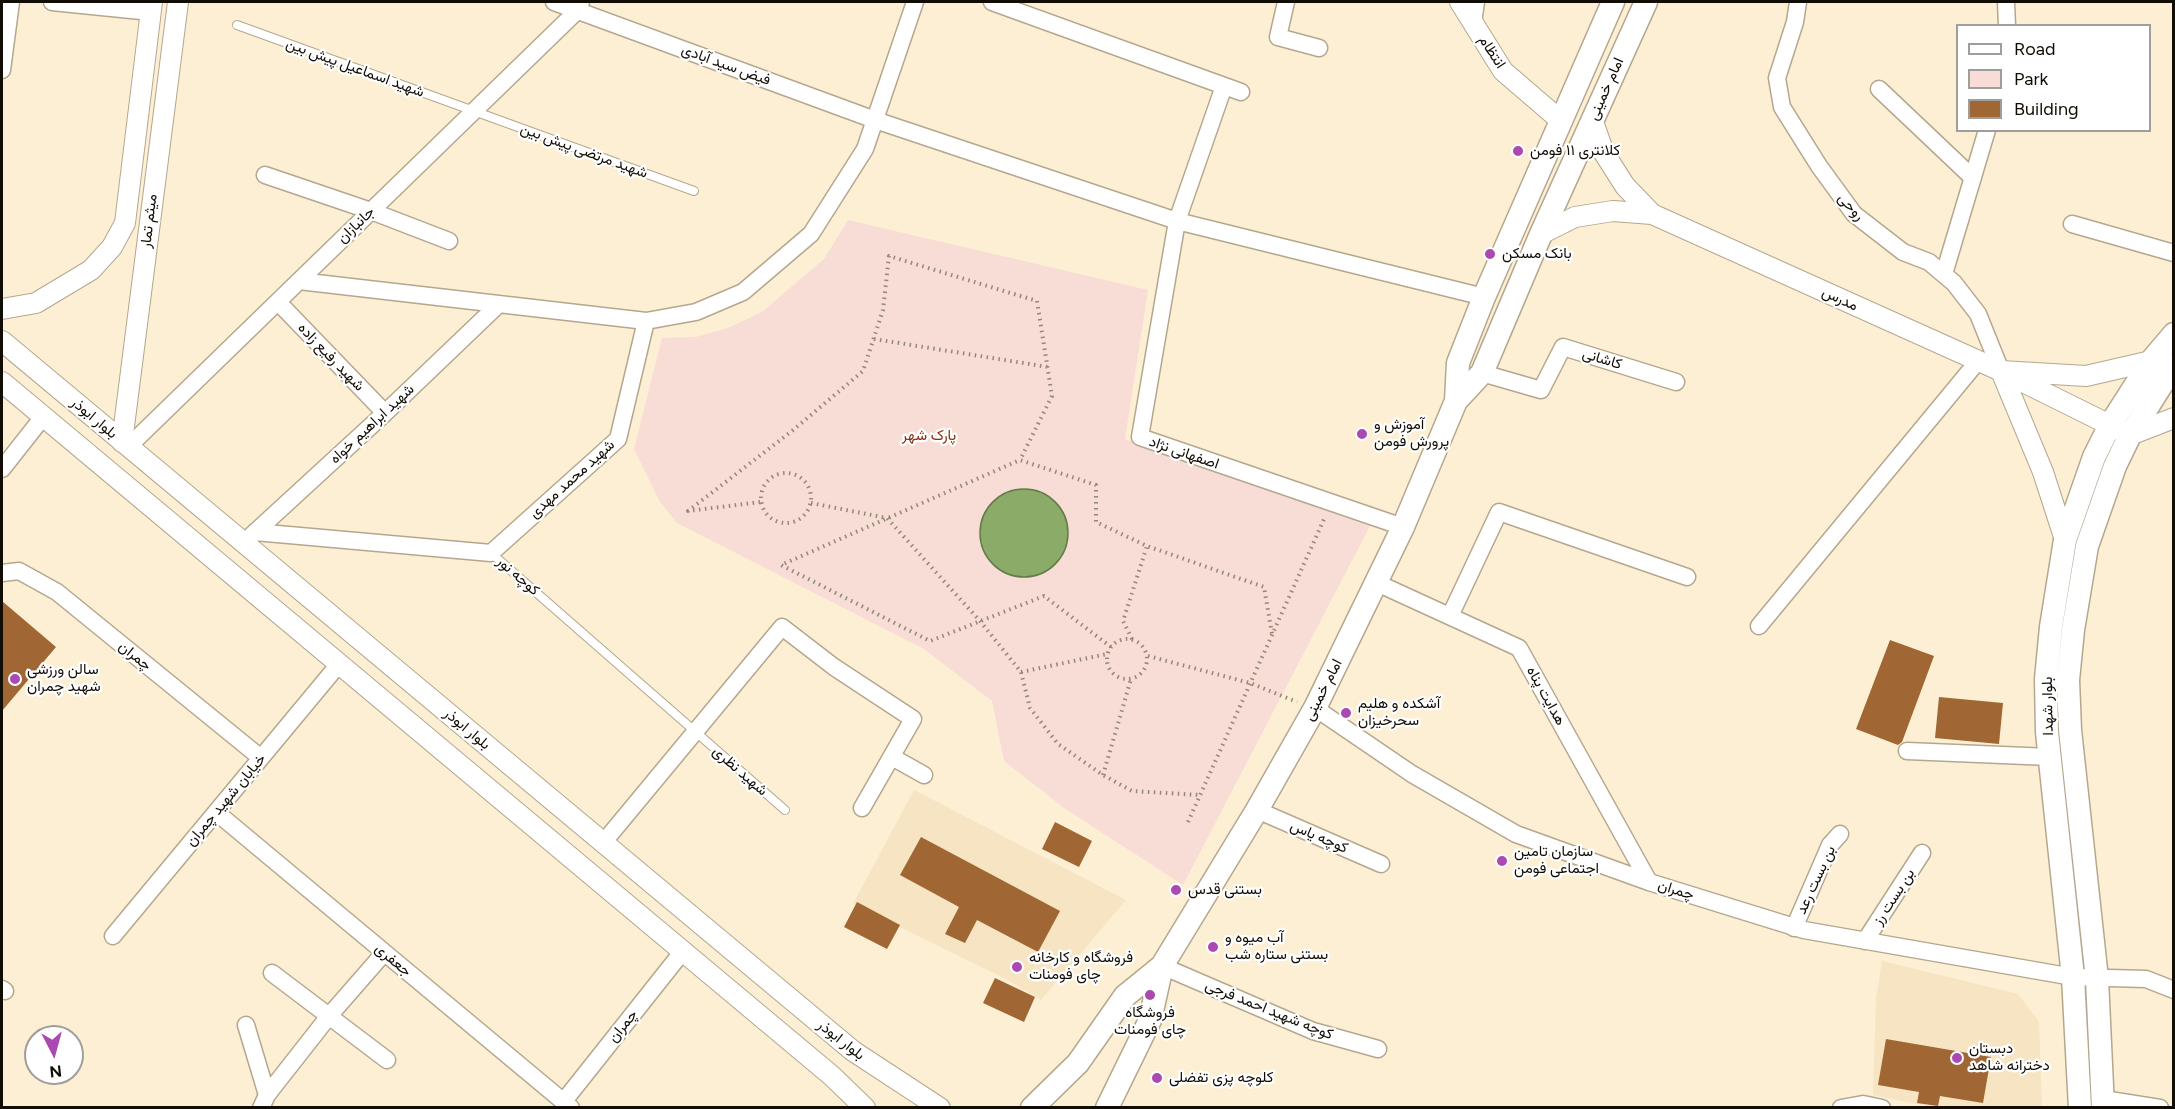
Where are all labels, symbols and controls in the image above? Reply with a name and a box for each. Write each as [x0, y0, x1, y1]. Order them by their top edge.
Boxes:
legend [1956, 24, 2151, 132]
street label: انتظام [1475, 32, 1509, 72]
street label: شهید اسماعیل پیش بین [283, 35, 427, 101]
text: Road [2014, 38, 2055, 60]
street label: فیض سید آبادی [679, 41, 773, 89]
street label: امام خمینی [1584, 55, 1628, 123]
text: Park [2014, 68, 2048, 90]
text: Building [2014, 98, 2079, 120]
street label: شهید مرتضی پیش بین [518, 120, 650, 182]
place label: کلانتری ۱۱ فومن [1530, 142, 1620, 160]
marker: کلانتری ۱۱ فومن [1511, 144, 1525, 158]
street label: روحی [1834, 189, 1868, 225]
street label: میثم تمار [137, 193, 161, 249]
street label: جانبازان [334, 203, 378, 247]
place label: بانک مسکن [1502, 245, 1572, 263]
marker: بانک مسکن [1483, 247, 1497, 261]
street label: مدرس [1819, 283, 1861, 315]
street label: شهید رفیع زاده [294, 319, 368, 395]
street label: کاشانی [1580, 344, 1624, 374]
street label: شهید ابراهیم خواه [326, 380, 418, 468]
street label: بلوار ابوذر [67, 393, 121, 443]
place label: آموزش و پرورش فومن [1374, 416, 1449, 451]
park label: پارک شهر [902, 427, 956, 445]
marker: آموزش و پرورش فومن [1355, 427, 1369, 441]
street label: اصفهانی نژاد [1147, 433, 1221, 473]
street label: شهید محمد مهدی [525, 436, 619, 522]
street label: کوچه نور [493, 552, 543, 600]
street label: چمران [115, 637, 155, 675]
street label: امام خمینی [1300, 656, 1346, 724]
place label: سالن ورزشی شهید چمران [27, 661, 100, 696]
street label: هدایت پناه [1522, 663, 1570, 729]
marker: سالن ورزشی شهید چمران [8, 672, 22, 686]
street label: بلوار شهدا [2038, 676, 2058, 736]
place label: آشکده و هلیم سحرخیزان [1358, 695, 1440, 730]
street label: بلوار ابوذر [440, 704, 494, 754]
marker: آشکده و هلیم سحرخیزان [1339, 706, 1353, 720]
street label: شهید نظری [709, 742, 771, 800]
street label: خیابان شهید چمران [182, 750, 270, 850]
street label: کوچه یاس [1287, 817, 1351, 857]
place label: سازمان تامین اجتماعی فومن [1514, 843, 1599, 878]
street label: بن بست رعد [1792, 843, 1840, 917]
marker: سازمان تامین اجتماعی فومن [1495, 854, 1509, 868]
street label: بن بست رز [1869, 865, 1919, 929]
street label: چمران [1656, 876, 1696, 904]
place label: بستنی قدس [1188, 881, 1262, 899]
marker: بستنی قدس [1169, 883, 1183, 897]
place label: آب میوه و بستنی ستاره شب [1225, 929, 1328, 964]
street label: جعفری [371, 939, 415, 981]
marker: آب میوه و بستنی ستاره شب [1206, 940, 1220, 954]
place label: فروشگاه و کارخانه چای فومنات [1029, 949, 1133, 984]
marker: فروشگاه و کارخانه چای فومنات [1010, 960, 1024, 974]
street label: کوچه شهید احمد فرجی [1202, 976, 1336, 1044]
marker: فروشگاه چای فومنات [1143, 988, 1157, 1002]
place label: فروشگاه چای فومنات [1114, 1004, 1186, 1039]
street label: چمران [604, 1006, 642, 1046]
street label: بلوار ابوذر [814, 1016, 868, 1064]
north arrow [24, 1025, 84, 1085]
place label: دبستان دخترانه شاهد [1969, 1040, 2050, 1075]
marker: دبستان دخترانه شاهد [1950, 1051, 1964, 1065]
text: N [49, 1061, 63, 1082]
place label: کلوچه پزی تفضلی [1169, 1069, 1273, 1087]
marker: کلوچه پزی تفضلی [1150, 1071, 1164, 1085]

